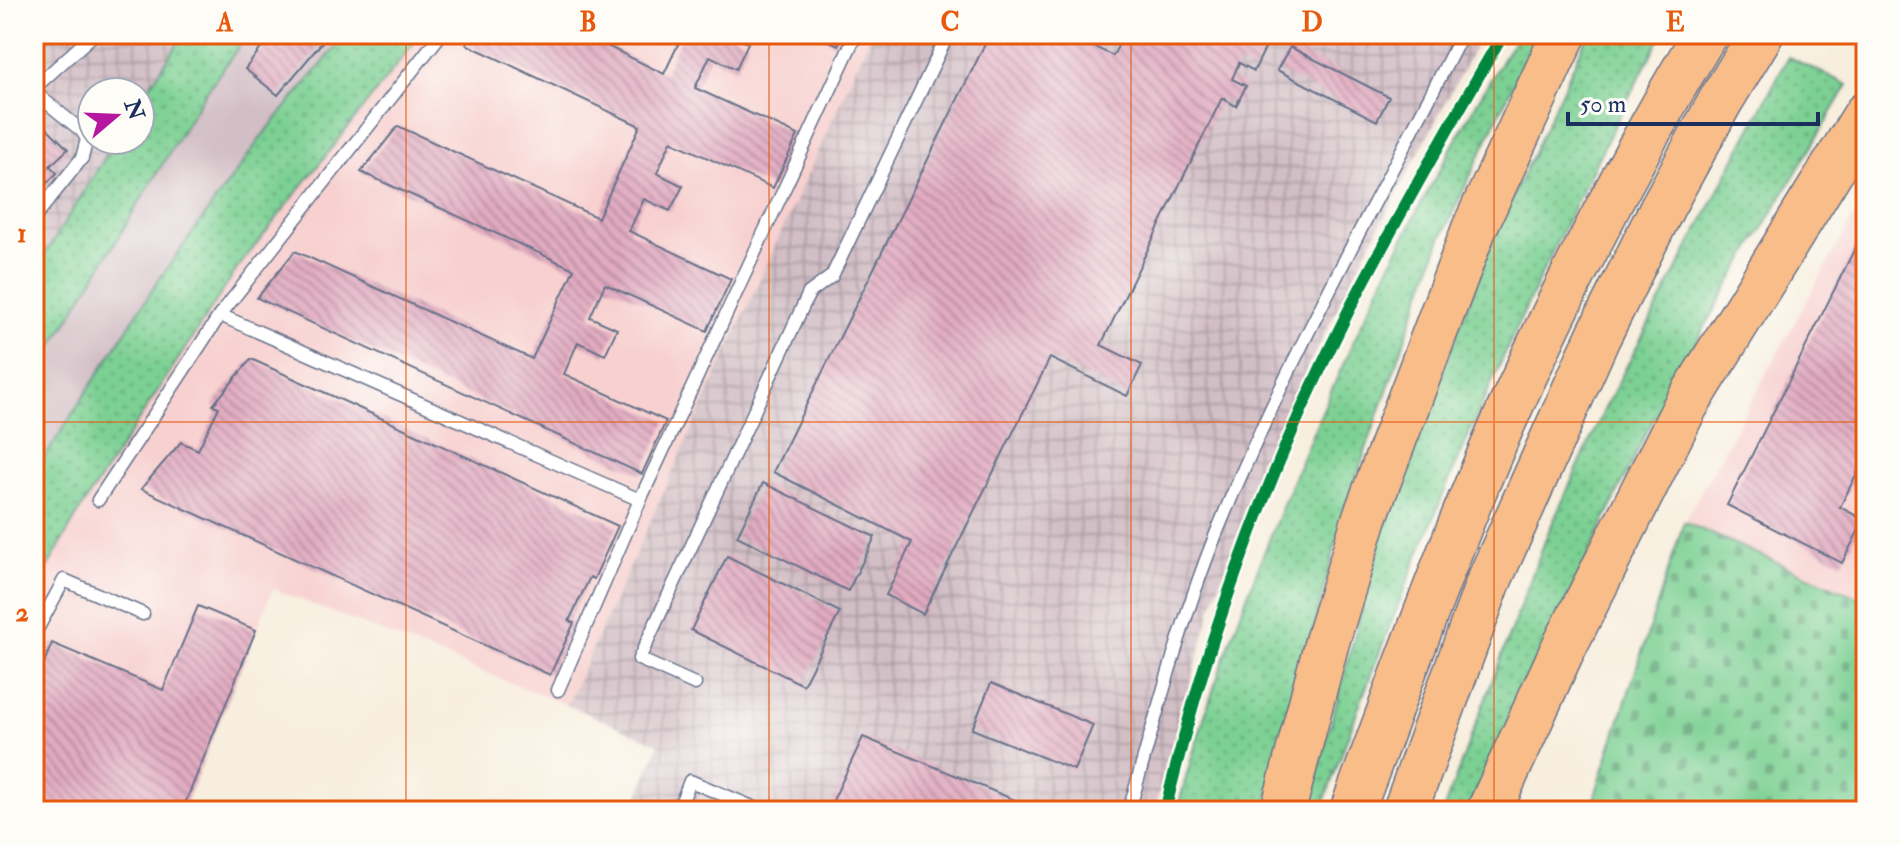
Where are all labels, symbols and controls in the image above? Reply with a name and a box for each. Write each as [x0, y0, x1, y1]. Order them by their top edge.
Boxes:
text: A [216, 7, 234, 39]
text: B [579, 7, 597, 39]
text: C [940, 7, 960, 39]
text: D [1301, 7, 1323, 39]
text: E [1666, 7, 1685, 39]
north arrow [76, 76, 156, 156]
scale bar [1568, 76, 1818, 126]
text: 50 m [1580, 89, 1627, 120]
text: N [117, 95, 151, 124]
text: 1 [17, 218, 27, 250]
text: 2 [15, 597, 29, 629]

